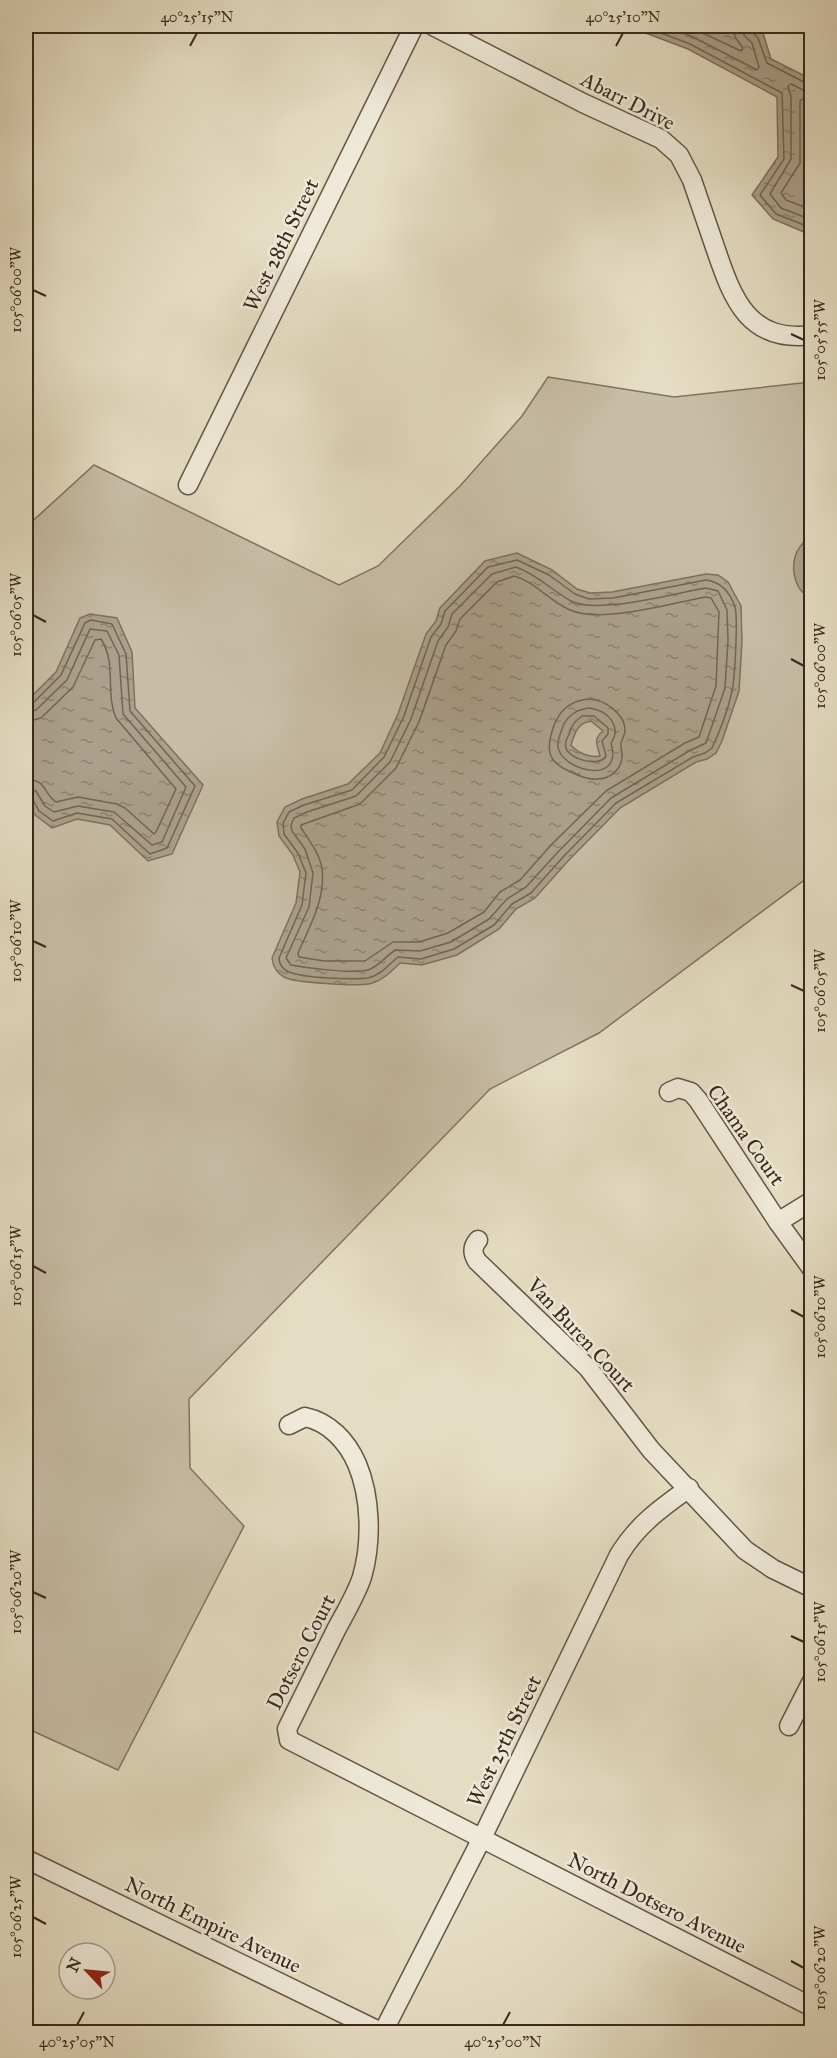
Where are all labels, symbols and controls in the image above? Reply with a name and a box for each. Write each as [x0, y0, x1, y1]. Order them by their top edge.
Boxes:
text: 40°25'15"N [160, 8, 234, 26]
text: 40°25'10"N [586, 8, 661, 26]
street label: Abarr Drive [576, 66, 680, 136]
street label: West 28th Street [238, 174, 325, 316]
text: 105°06'00"W [7, 246, 25, 333]
text: 105°05'55"W [811, 298, 829, 381]
text: 105°06'05"W [7, 572, 25, 657]
text: 105°06'00"W [811, 622, 829, 709]
text: 105°06'10"W [7, 899, 25, 982]
text: 105°06'05"W [811, 948, 829, 1033]
street label: Chama Court [702, 1079, 791, 1191]
text: 105°06'15"W [7, 1225, 25, 1307]
street label: Van Buren Court [521, 1272, 641, 1398]
text: 105°06'10"W [811, 1275, 829, 1358]
text: 105°06'20"W [7, 1549, 25, 1634]
street label: Dotsero Court [261, 1590, 341, 1714]
text: 105°06'15"W [811, 1601, 829, 1683]
street label: West 25th Street [461, 1670, 547, 1811]
street label: North Dotsero Avenue [563, 1847, 751, 1959]
street label: North Empire Avenue [121, 1871, 305, 1979]
text: 105°06'25"W [7, 1875, 25, 1958]
text: 105°06'20"W [811, 1925, 829, 2010]
north arrow [57, 1941, 117, 2001]
text: N [62, 1954, 86, 1975]
text: 40°25'05"N [39, 2033, 115, 2051]
text: 40°25'00"N [464, 2033, 542, 2051]

